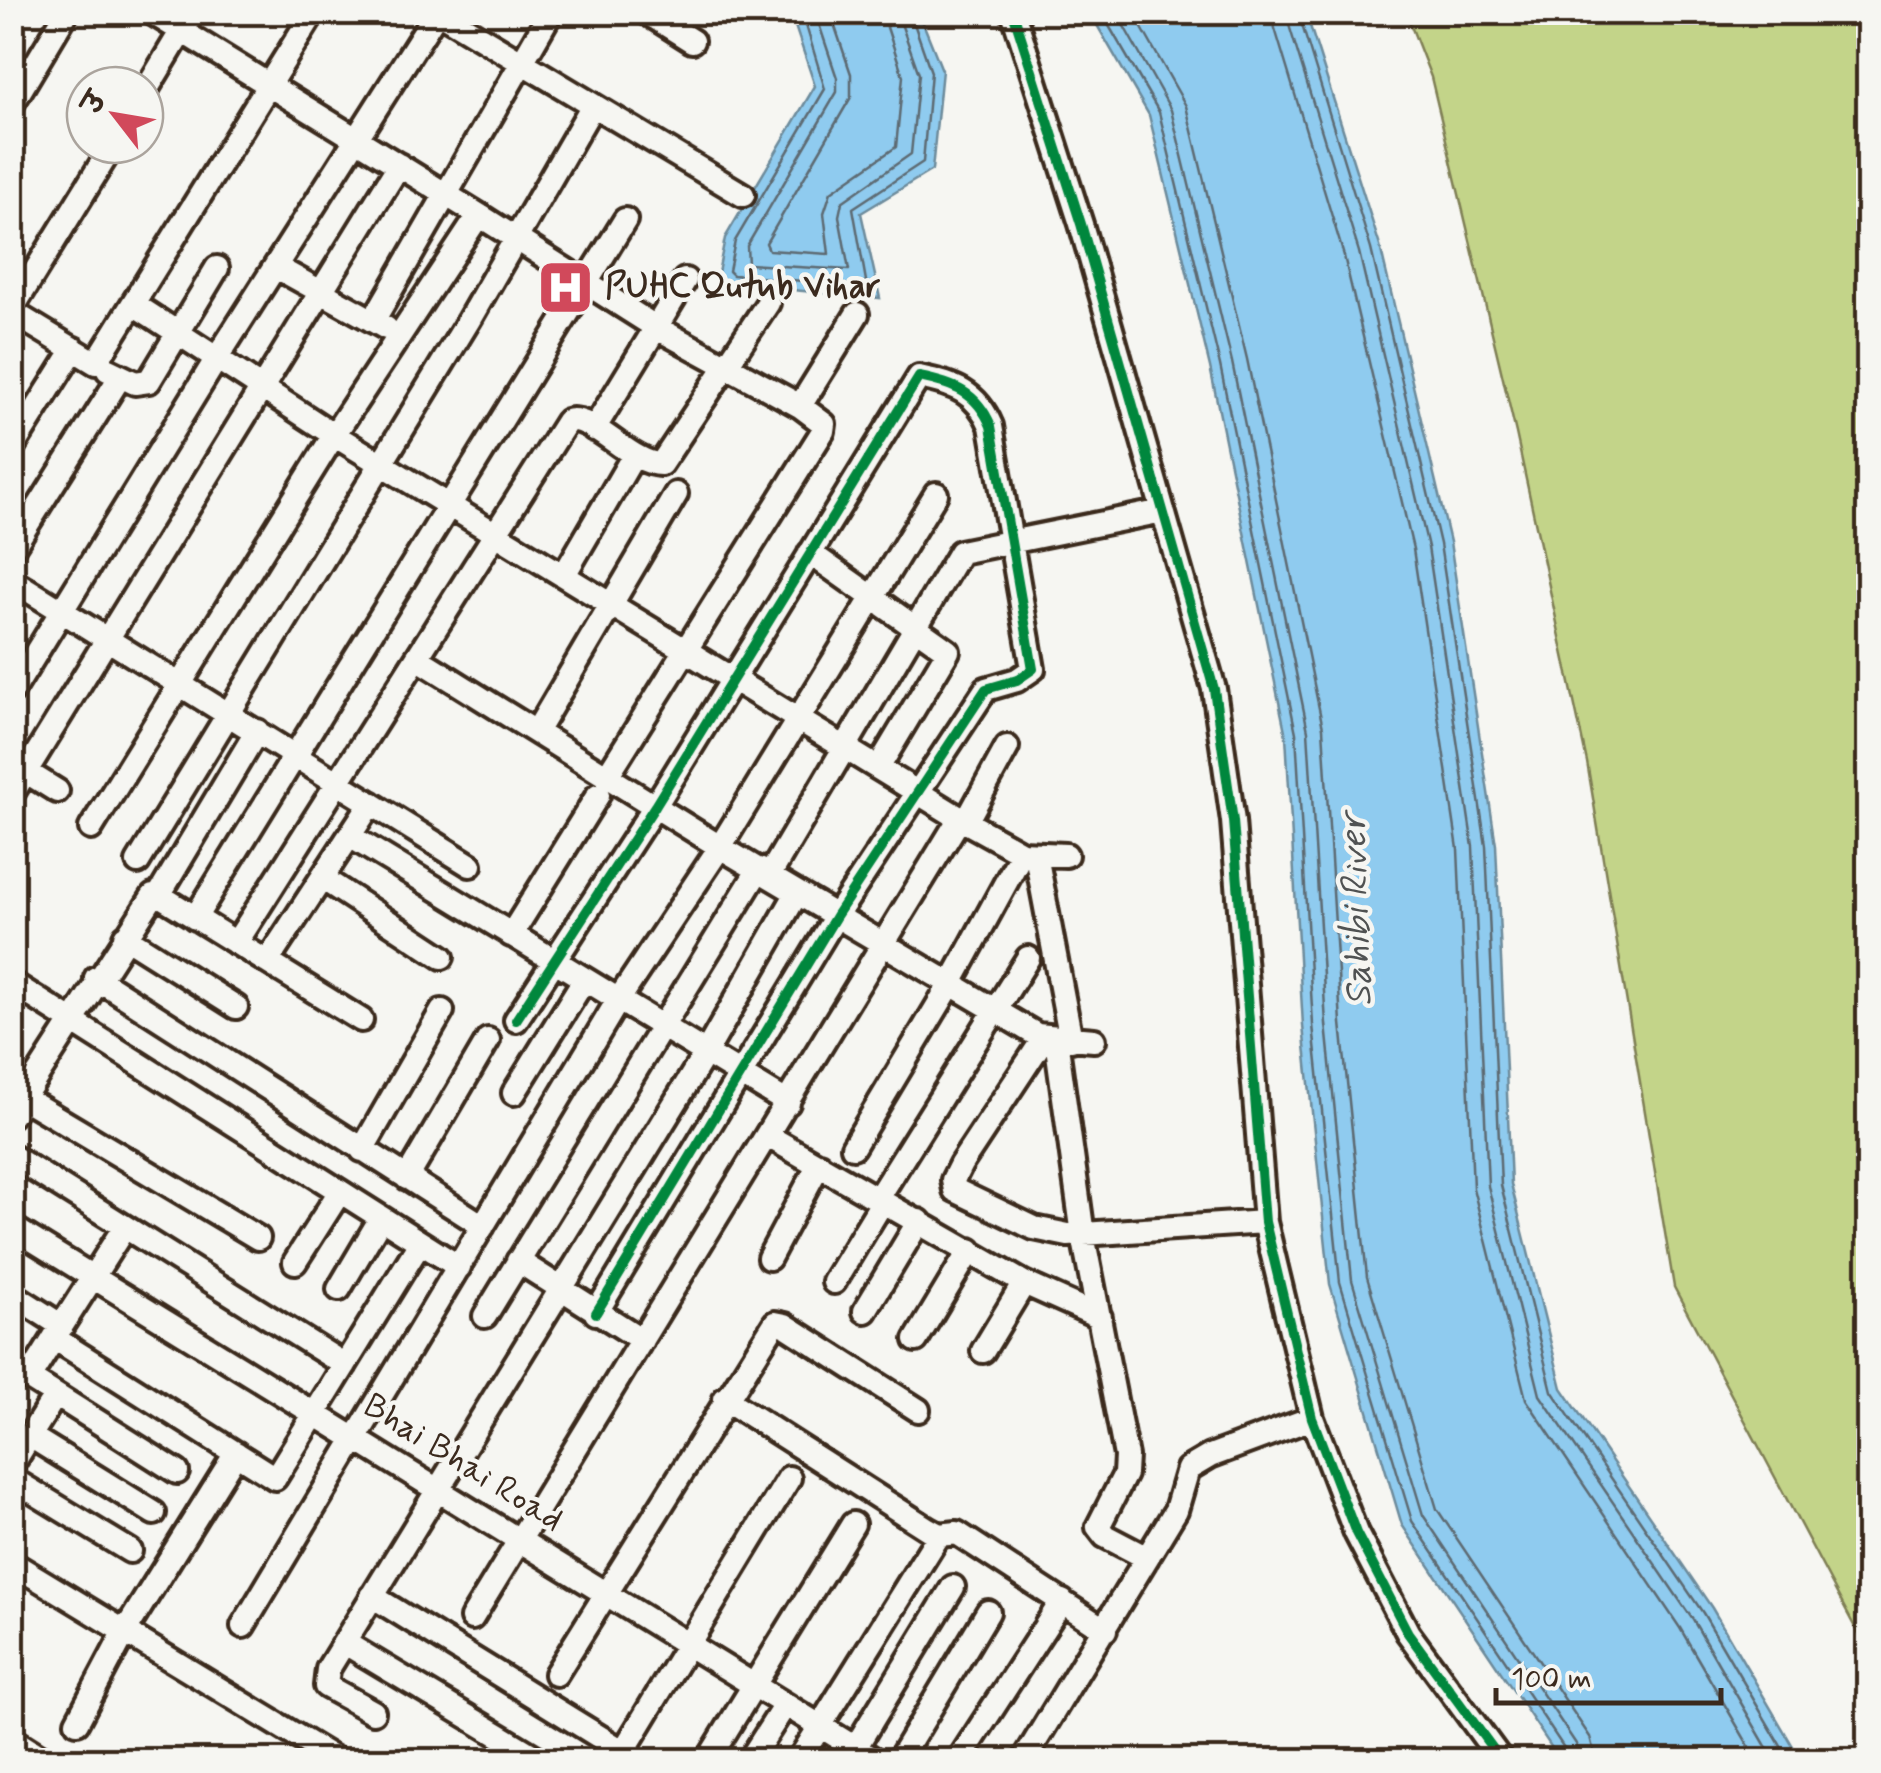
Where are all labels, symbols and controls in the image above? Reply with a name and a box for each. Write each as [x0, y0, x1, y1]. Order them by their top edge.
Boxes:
north arrow [65, 65, 165, 165]
text: उ [74, 84, 118, 124]
hospital icon: PUHC Qutub Vihar [536, 257, 596, 317]
place label: PUHC Qutub Vihar [605, 264, 881, 310]
water label: Sahibi River [1329, 808, 1385, 1007]
street label: Bhai Bhai Road [354, 1383, 572, 1543]
scale bar [1496, 1643, 1721, 1705]
text: 100 m [1511, 1660, 1592, 1699]

